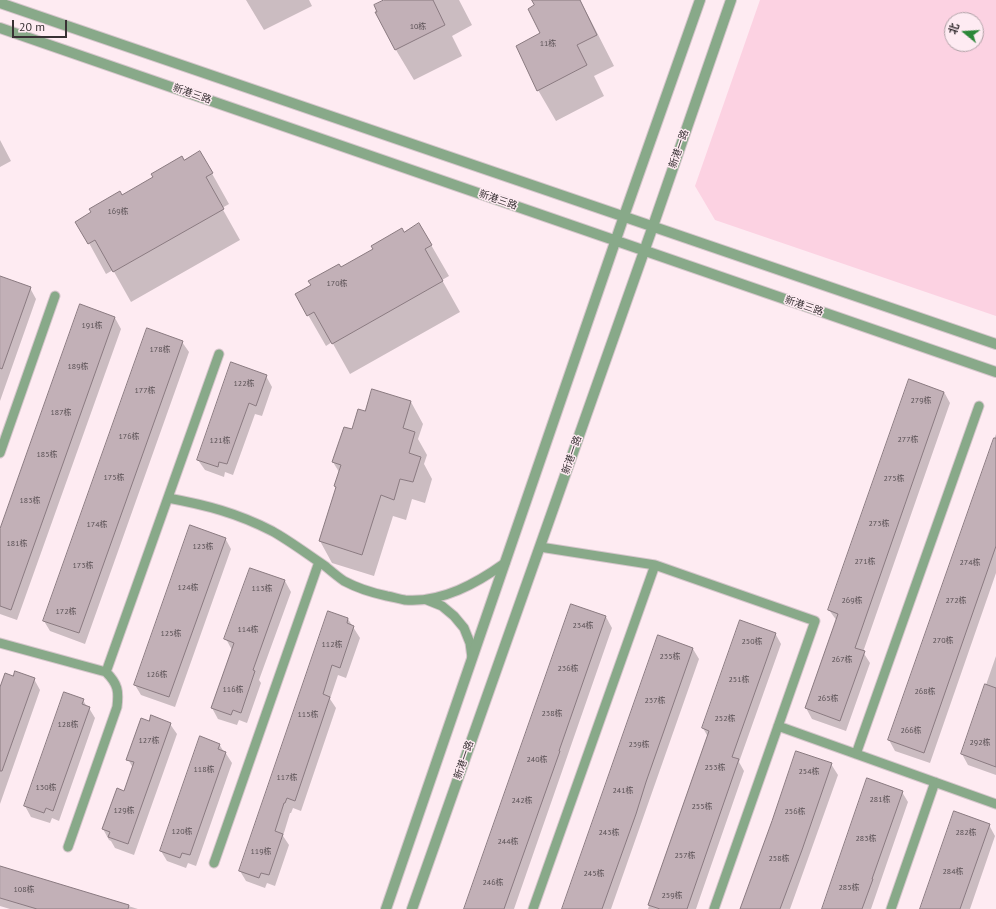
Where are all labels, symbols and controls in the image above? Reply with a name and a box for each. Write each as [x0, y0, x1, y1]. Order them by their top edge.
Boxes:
scale bar [14, 12, 69, 38]
north arrow [944, 12, 984, 52]
text: 20 m [19, 19, 45, 34]
text: 北 [945, 21, 962, 36]
house number: 10栋 [410, 22, 426, 32]
house number: 11栋 [540, 39, 556, 49]
street label: 新港三路 [171, 82, 213, 106]
street label: 新港一路 [667, 128, 691, 170]
street label: 新港三路 [477, 188, 519, 212]
house number: 169栋 [107, 207, 129, 217]
house number: 170栋 [326, 279, 348, 289]
street label: 新港三路 [783, 294, 825, 318]
house number: 191栋 [81, 321, 103, 331]
house number: 178栋 [149, 345, 171, 355]
house number: 189栋 [67, 362, 89, 372]
house number: 122栋 [233, 379, 255, 389]
house number: 177栋 [134, 386, 156, 396]
house number: 279栋 [910, 396, 932, 406]
house number: 187栋 [50, 408, 72, 418]
house number: 176栋 [118, 432, 140, 442]
street label: 新港一路 [560, 434, 584, 476]
house number: 277栋 [897, 435, 919, 445]
house number: 121栋 [209, 436, 231, 446]
house number: 185栋 [36, 450, 58, 460]
house number: 175栋 [103, 473, 125, 483]
house number: 275栋 [883, 474, 905, 484]
house number: 183栋 [19, 496, 41, 506]
house number: 273栋 [868, 519, 890, 529]
house number: 174栋 [86, 520, 108, 530]
house number: 181栋 [6, 539, 28, 549]
house number: 123栋 [192, 542, 214, 552]
house number: 271栋 [854, 557, 876, 567]
house number: 274栋 [959, 558, 981, 568]
house number: 173栋 [72, 561, 94, 571]
house number: 124栋 [177, 583, 199, 593]
house number: 113栋 [251, 584, 273, 594]
house number: 269栋 [841, 596, 863, 606]
house number: 272栋 [945, 596, 967, 606]
house number: 172栋 [55, 607, 77, 617]
house number: 234栋 [572, 621, 594, 631]
house number: 114栋 [237, 625, 259, 635]
house number: 125栋 [160, 629, 182, 639]
house number: 270栋 [932, 636, 954, 646]
house number: 250栋 [741, 637, 763, 647]
house number: 112栋 [321, 640, 343, 650]
house number: 235栋 [659, 652, 681, 662]
house number: 267栋 [831, 655, 853, 665]
house number: 236栋 [557, 664, 579, 674]
house number: 126栋 [146, 670, 168, 680]
house number: 251栋 [728, 675, 750, 685]
house number: 116栋 [222, 685, 244, 695]
house number: 268栋 [914, 687, 936, 697]
house number: 265栋 [817, 694, 839, 704]
house number: 237栋 [644, 696, 666, 706]
house number: 238栋 [541, 709, 563, 719]
house number: 115栋 [297, 710, 319, 720]
house number: 252栋 [714, 714, 736, 724]
house number: 128栋 [57, 720, 79, 730]
house number: 266栋 [900, 726, 922, 736]
house number: 127栋 [138, 736, 160, 746]
house number: 292栋 [969, 738, 991, 748]
street label: 新港一路 [452, 739, 476, 781]
house number: 239栋 [628, 740, 650, 750]
house number: 240栋 [526, 755, 548, 765]
house number: 253栋 [704, 763, 726, 773]
house number: 118栋 [193, 765, 215, 775]
house number: 254栋 [798, 767, 820, 777]
house number: 117栋 [276, 773, 298, 783]
house number: 130栋 [35, 783, 57, 793]
house number: 241栋 [612, 786, 634, 796]
house number: 281栋 [869, 795, 891, 805]
house number: 242栋 [511, 796, 533, 806]
house number: 255栋 [691, 802, 713, 812]
house number: 129栋 [113, 806, 135, 816]
house number: 256栋 [784, 807, 806, 817]
house number: 120栋 [171, 827, 193, 837]
house number: 243栋 [598, 828, 620, 838]
house number: 282栋 [955, 828, 977, 838]
house number: 283栋 [855, 834, 877, 844]
house number: 244栋 [497, 837, 519, 847]
house number: 119栋 [250, 847, 272, 857]
house number: 257栋 [674, 851, 696, 861]
house number: 258栋 [768, 854, 790, 864]
house number: 284栋 [942, 867, 964, 877]
house number: 245栋 [583, 869, 605, 879]
house number: 246栋 [482, 878, 504, 888]
house number: 285栋 [838, 883, 860, 893]
house number: 108栋 [13, 885, 35, 895]
house number: 259栋 [661, 891, 683, 901]

